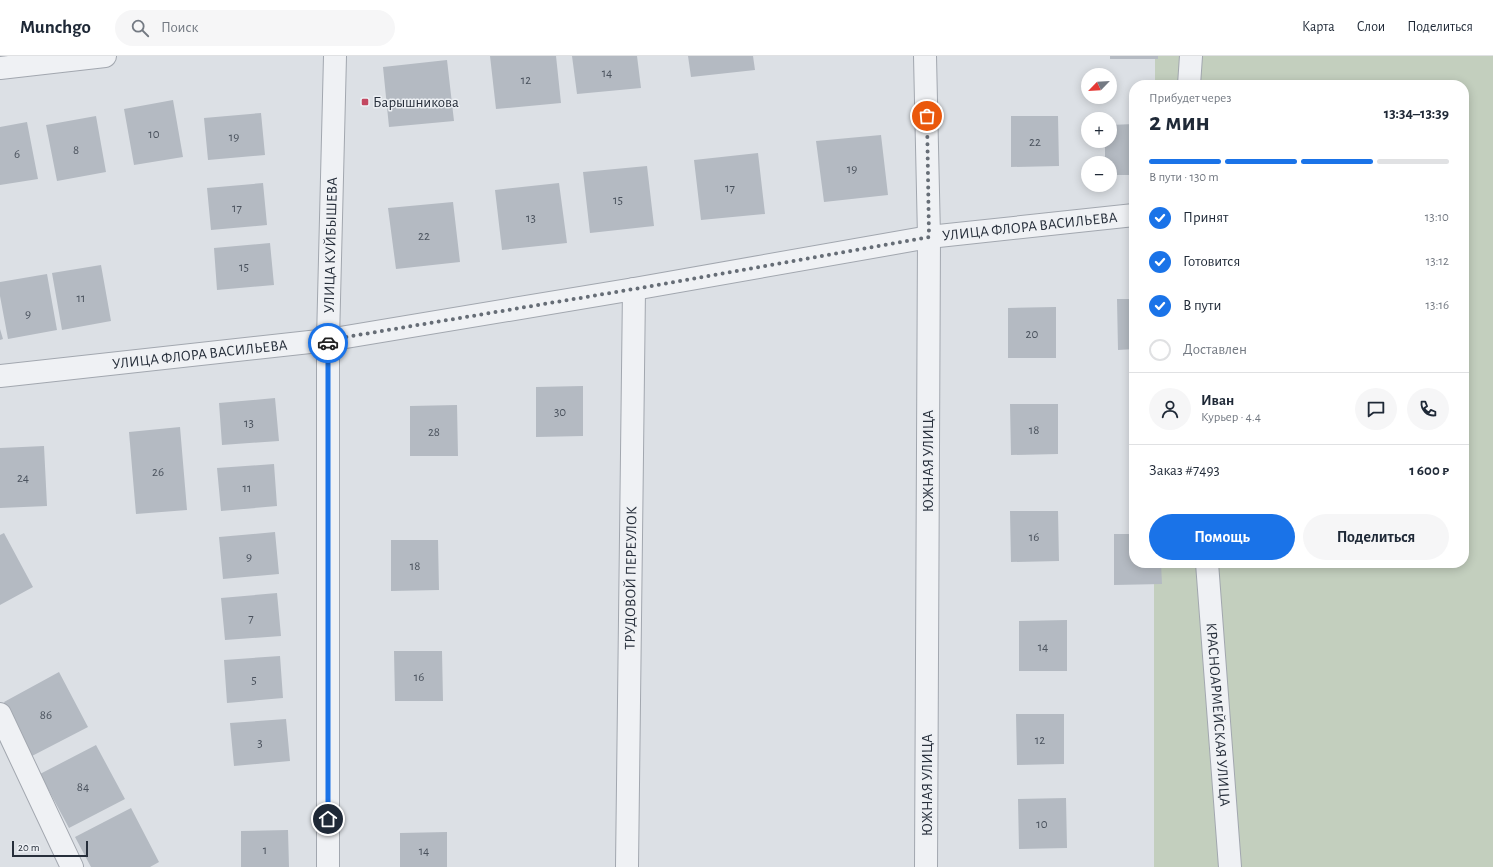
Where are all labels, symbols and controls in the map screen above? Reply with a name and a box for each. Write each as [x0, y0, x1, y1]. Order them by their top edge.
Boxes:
search box [115, 10, 395, 46]
icon: search [129, 17, 151, 39]
text: Munchgo [20, 18, 91, 37]
text: Поиск [161, 20, 198, 35]
text: Карта [1302, 20, 1335, 34]
text: Слои [1357, 20, 1385, 34]
text: Поделиться [1407, 20, 1473, 34]
house number: 14 [602, 67, 612, 80]
north arrow [1081, 68, 1117, 104]
map controls [1081, 68, 1117, 192]
house number: 12 [521, 74, 531, 87]
text: Прибудет через [1149, 92, 1231, 105]
place label: Барышникова [373, 95, 459, 110]
marker: Барышникова [360, 97, 370, 107]
pin [910, 99, 944, 133]
icon: bag [916, 105, 938, 127]
text: 13:34–13:39 [1384, 106, 1449, 121]
text: 2 мин [1149, 109, 1210, 135]
button: + [1081, 112, 1117, 148]
house number: 10 [148, 128, 160, 141]
house number: 19 [229, 131, 239, 144]
house number: 22 [1029, 136, 1041, 149]
house number: 8 [73, 144, 79, 157]
house number: 6 [14, 148, 20, 161]
button: − [1081, 156, 1117, 192]
house number: 19 [847, 163, 857, 176]
text: В пути · 130 m [1149, 171, 1219, 184]
street label: УЛИЦА КУЙБЫШЕВА [322, 177, 340, 313]
house number: 17 [725, 182, 736, 195]
house number: 15 [613, 194, 623, 207]
house number: 17 [232, 202, 243, 215]
icon: check [1149, 207, 1171, 229]
street label: УЛИЦА ФЛОРА ВАСИЛЬЕВА [941, 210, 1118, 244]
text: Принят [1183, 210, 1228, 225]
text: 13:10 [1425, 211, 1449, 224]
house number: 13 [526, 212, 536, 225]
house number: 22 [418, 230, 430, 243]
icon: check [1149, 251, 1171, 273]
text: Готовится [1183, 254, 1240, 269]
text: 13:12 [1426, 255, 1449, 268]
house number: 15 [239, 261, 249, 274]
house number: 11 [77, 292, 85, 305]
icon: check [1149, 295, 1171, 317]
text: В пути [1183, 298, 1221, 313]
text: 13:16 [1426, 299, 1449, 312]
house number: 9 [25, 308, 31, 321]
courier [308, 323, 348, 363]
house number: 20 [1026, 328, 1039, 341]
icon: car [317, 332, 339, 354]
street label: УЛИЦА ФЛОРА ВАСИЛЬЕВА [112, 337, 288, 372]
text: Доставлен [1183, 342, 1247, 357]
button: person [1149, 388, 1191, 430]
button: chat [1355, 388, 1397, 430]
button: phone [1407, 388, 1449, 430]
text: Иван [1201, 393, 1234, 408]
house number: 30 [554, 406, 566, 419]
street label: ЮЖНАЯ УЛИЦА [921, 410, 936, 512]
text: Курьер · 4.4 [1201, 411, 1261, 424]
house number: 13 [244, 417, 254, 430]
house number: 18 [1029, 424, 1039, 437]
house number: 28 [428, 426, 440, 439]
text: Заказ #7493 [1149, 463, 1220, 478]
text: 1 600 ₽ [1409, 463, 1449, 478]
house number: 26 [152, 466, 164, 479]
house number: 24 [17, 472, 29, 485]
house number: 11 [243, 482, 251, 495]
street label: ТРУДОВОЙ ПЕРЕУЛОК [623, 506, 639, 650]
button: Помощь [1149, 514, 1295, 560]
button: Поделиться [1303, 514, 1449, 560]
house number: 16 [1029, 531, 1039, 544]
house number: 9 [246, 551, 252, 564]
house number: 18 [410, 560, 420, 573]
house number: 7 [248, 612, 254, 625]
street label: КРАСНОАРМЕЙСКАЯ УЛИЦА [1204, 622, 1232, 807]
house number: 14 [1038, 641, 1048, 654]
house number: 16 [414, 671, 424, 684]
house number: 5 [251, 674, 257, 687]
house number: 86 [40, 709, 52, 722]
street label: ЮЖНАЯ УЛИЦА [920, 734, 935, 836]
house number: 12 [1035, 734, 1045, 747]
house number: 3 [257, 737, 263, 750]
house number: 84 [77, 781, 89, 794]
pin [311, 802, 345, 836]
icon: home [317, 808, 339, 830]
house number: 10 [1036, 818, 1048, 831]
scale bar [12, 839, 88, 858]
text: 20 m [18, 842, 39, 853]
house number: 1 [263, 844, 267, 857]
house number: 14 [419, 845, 429, 858]

